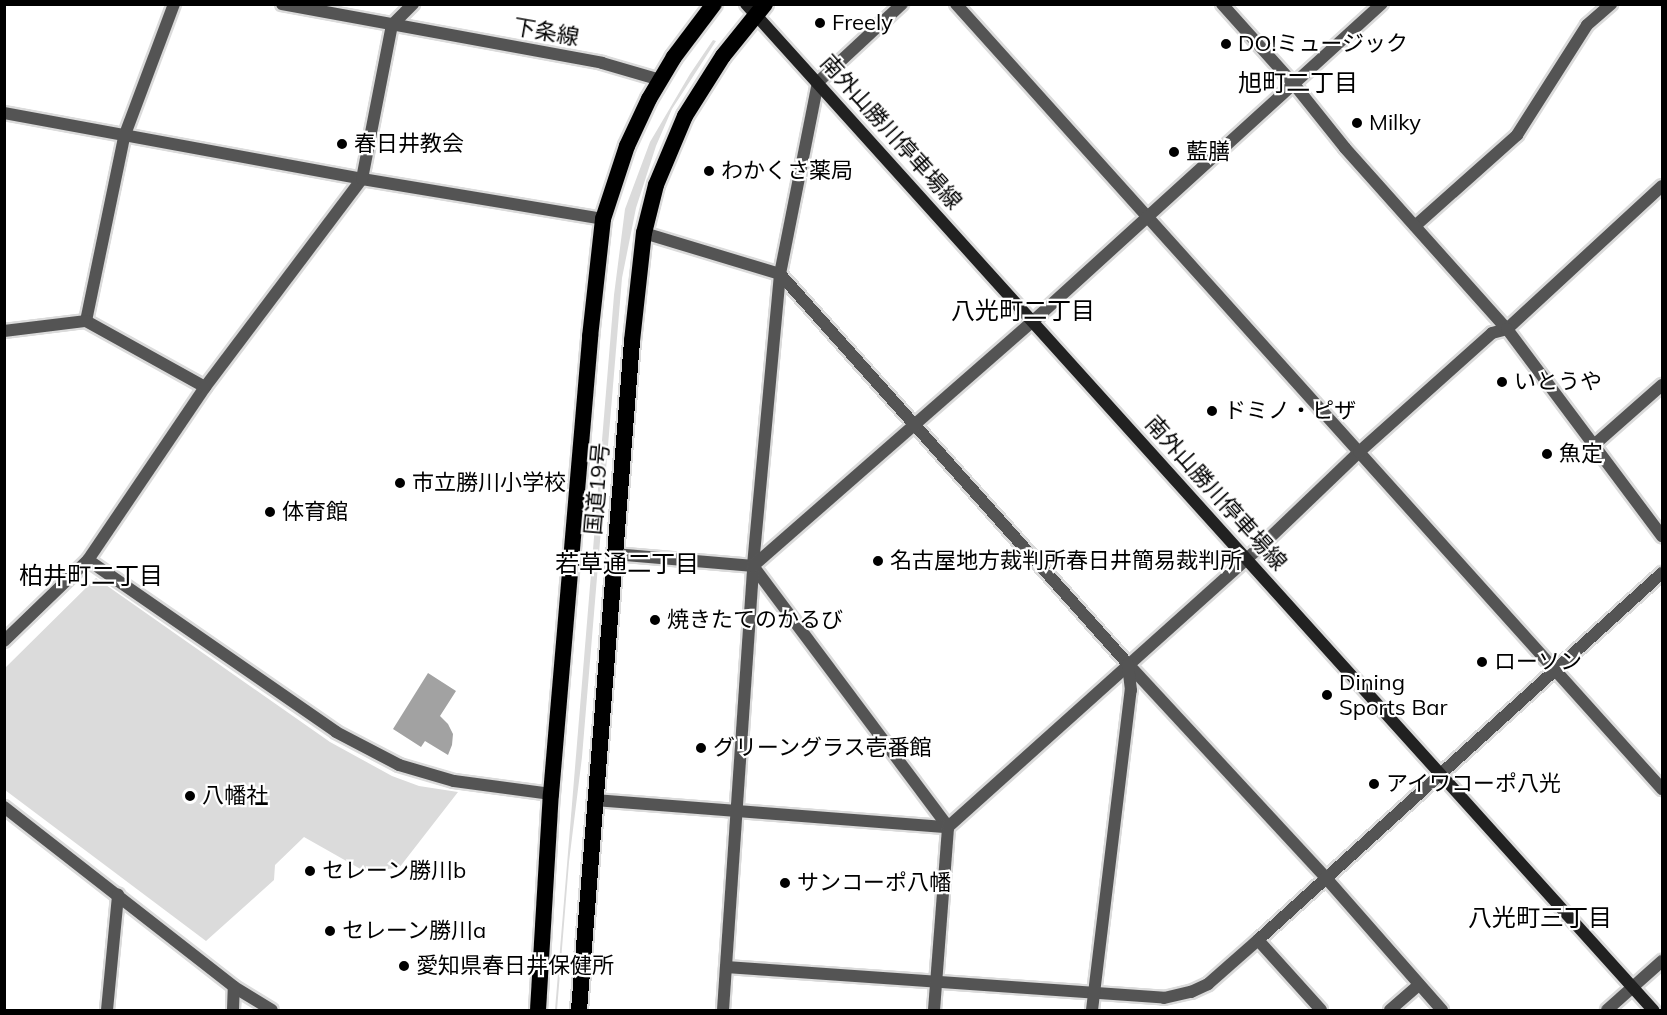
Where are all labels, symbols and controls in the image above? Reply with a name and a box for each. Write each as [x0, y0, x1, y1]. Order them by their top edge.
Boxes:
place label: Freely [832, 10, 893, 36]
street label: 下条線 [511, 13, 581, 51]
marker: Freely [813, 16, 827, 30]
place label: DO!ミュージック [1238, 31, 1408, 57]
marker: DO!ミュージック [1219, 37, 1233, 51]
street label: 南外山勝川停車場線 [815, 50, 967, 214]
district label: 旭町二丁目 [1238, 69, 1358, 97]
place label: Milky [1369, 110, 1421, 136]
marker: Milky [1350, 116, 1364, 130]
place label: 春日井教会 [354, 131, 464, 157]
marker: 春日井教会 [335, 137, 349, 151]
place label: 藍膳 [1186, 139, 1230, 165]
marker: 藍膳 [1167, 145, 1181, 159]
place label: わかくさ薬局 [721, 158, 853, 184]
marker: わかくさ薬局 [702, 164, 716, 178]
district label: 八光町二丁目 [951, 297, 1095, 325]
place label: いとうや [1514, 369, 1602, 395]
marker: いとうや [1495, 375, 1509, 389]
place label: ドミノ・ピザ [1224, 398, 1356, 424]
marker: ドミノ・ピザ [1205, 404, 1219, 418]
street label: 南外山勝川停車場線 [1140, 411, 1292, 575]
place label: 魚定 [1559, 441, 1603, 467]
street label: 国道19号 [580, 442, 614, 536]
marker: 魚定 [1540, 447, 1554, 461]
place label: 市立勝川小学校 [412, 470, 566, 496]
marker: 市立勝川小学校 [393, 476, 407, 490]
place label: 体育館 [282, 499, 348, 525]
marker: 体育館 [263, 505, 277, 519]
place label: 名古屋地方裁判所春日井簡易裁判所 [890, 548, 1242, 574]
district label: 若草通二丁目 [555, 550, 699, 578]
marker: 名古屋地方裁判所春日井簡易裁判所 [871, 554, 885, 568]
district label: 柏井町二丁目 [19, 562, 163, 590]
place label: 焼きたてのかるび [667, 607, 843, 633]
marker: 焼きたてのかるび [648, 613, 662, 627]
place label: ローソン [1494, 649, 1582, 675]
marker: ローソン [1475, 655, 1489, 669]
place label: Dining Sports Bar [1339, 669, 1448, 720]
marker: Dining Sports Bar [1320, 688, 1334, 702]
place label: グリーングラス壱番館 [713, 735, 933, 761]
marker: グリーングラス壱番館 [694, 741, 708, 755]
place label: アイワコーポ八光 [1386, 771, 1562, 797]
marker: アイワコーポ八光 [1367, 777, 1381, 791]
place label: 八幡社 [202, 783, 268, 809]
marker: 八幡社 [183, 789, 197, 803]
place label: セレーン勝川b [322, 858, 467, 884]
marker: セレーン勝川b [303, 864, 317, 878]
place label: サンコーポ八幡 [797, 870, 951, 896]
marker: サンコーポ八幡 [778, 876, 792, 890]
district label: 八光町三丁目 [1468, 904, 1612, 932]
place label: セレーン勝川a [342, 918, 487, 944]
marker: セレーン勝川a [323, 924, 337, 938]
place label: 愛知県春日井保健所 [416, 953, 614, 979]
marker: 愛知県春日井保健所 [397, 959, 411, 973]

